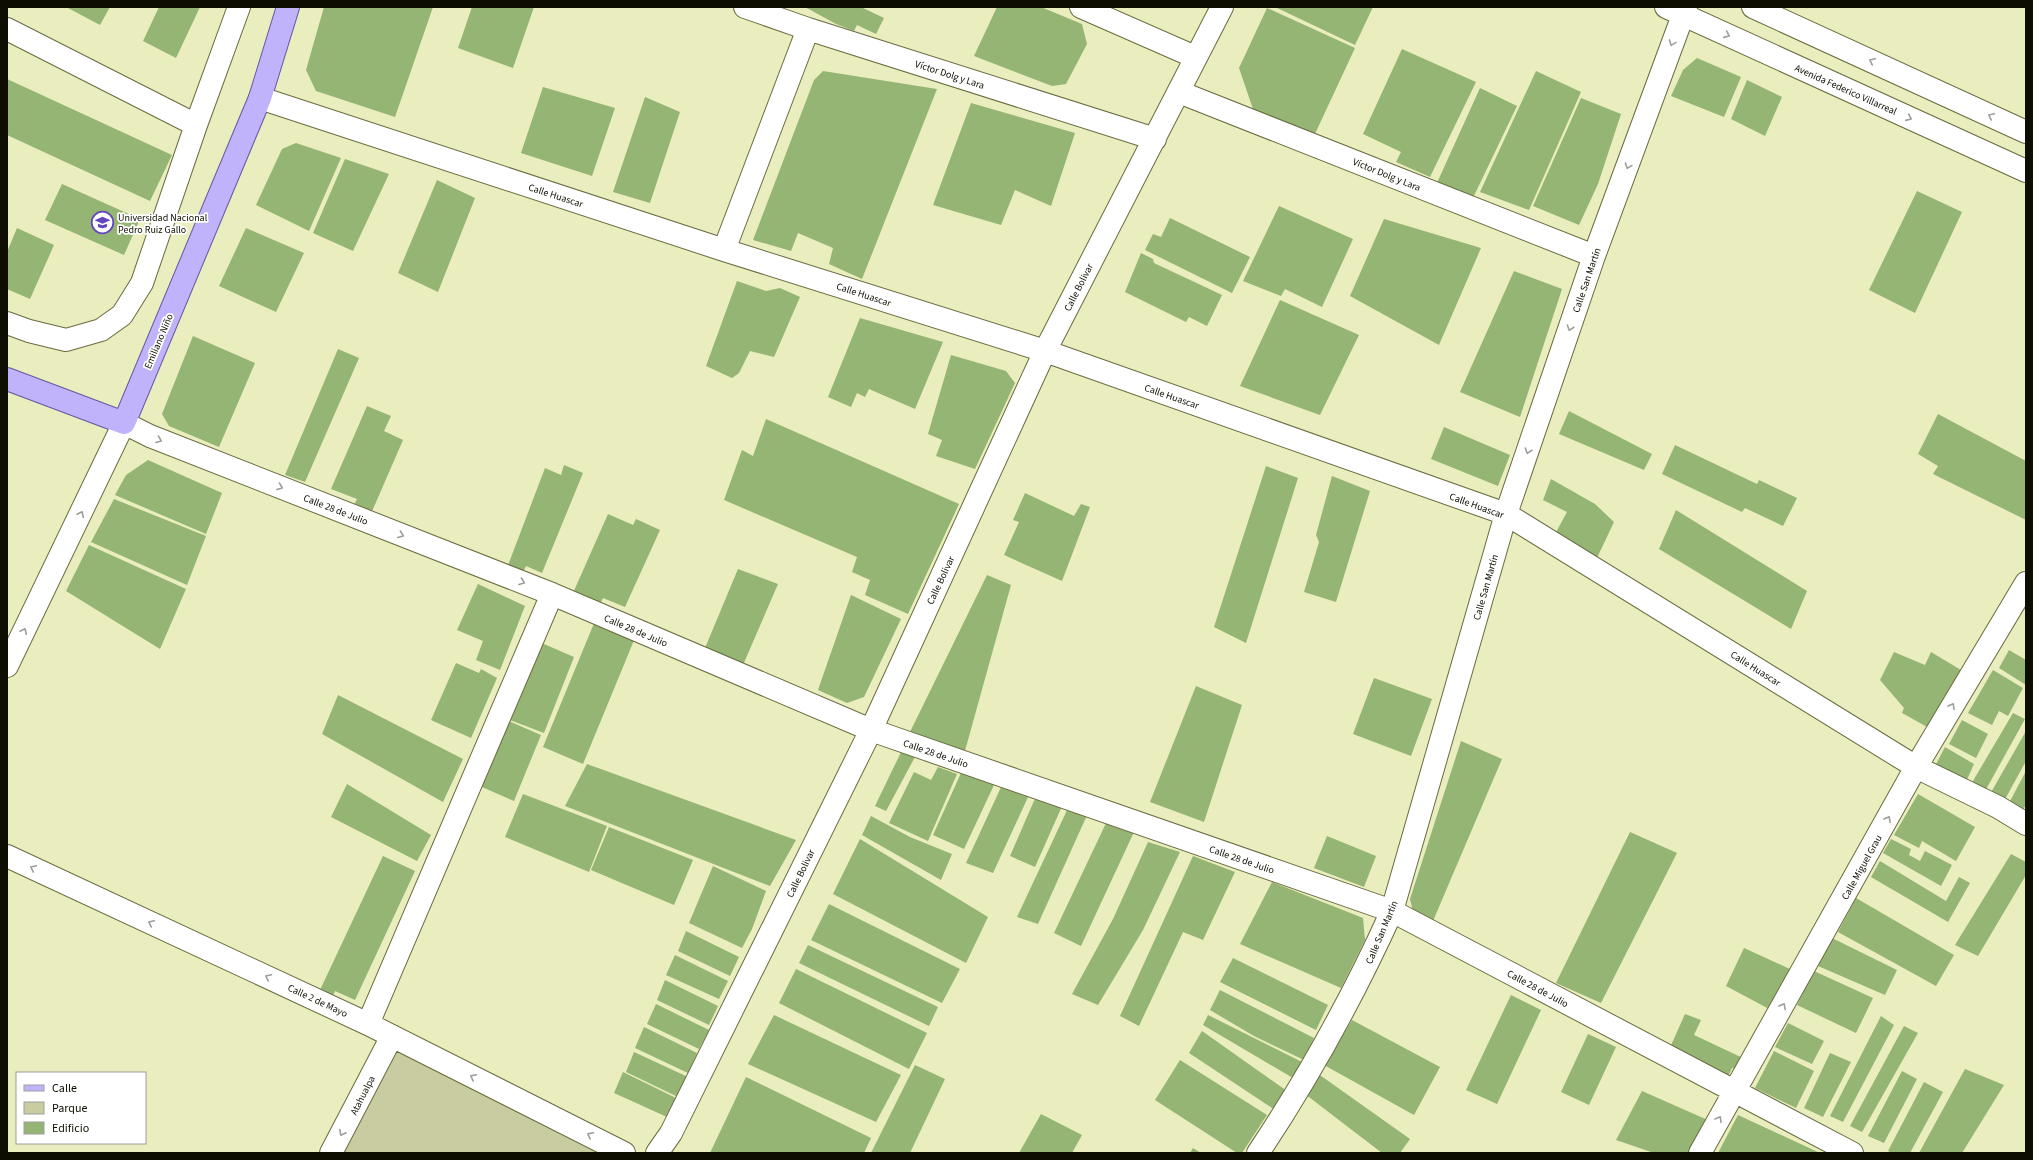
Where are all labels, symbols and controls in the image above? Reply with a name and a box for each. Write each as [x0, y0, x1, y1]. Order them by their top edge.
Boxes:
one-way arrow [1722, 30, 1730, 38]
one-way arrow [1669, 40, 1677, 47]
street label: Víctor Dolg y Lara [913, 57, 986, 93]
one-way arrow [1869, 58, 1876, 66]
street label: Avenida Federico Villarreal [1792, 61, 1899, 119]
one-way arrow [1987, 112, 1994, 120]
one-way arrow [1904, 113, 1912, 121]
street label: Víctor Dolg y Lara [1350, 155, 1423, 195]
one-way arrow [1624, 162, 1632, 169]
street label: Calle Huascar [526, 180, 585, 212]
school or university icon: Universidad Nacional Pedro Ruiz Gallo [90, 210, 116, 236]
place label: Universidad Nacional Pedro Ruiz Gallo [118, 211, 208, 237]
street label: Calle San Martín [1569, 246, 1605, 315]
street label: Calle Bolivar [1061, 261, 1097, 314]
street label: Calle Huascar [834, 279, 893, 311]
street label: Emiliano Niño [141, 312, 177, 371]
one-way arrow [1566, 324, 1575, 331]
street label: Calle Huascar [1142, 381, 1201, 413]
one-way arrow [156, 435, 163, 443]
one-way arrow [1524, 447, 1532, 454]
one-way arrow [277, 483, 284, 491]
street label: Calle Huascar [1447, 490, 1506, 522]
street label: Calle 28 de Julio [301, 491, 370, 529]
one-way arrow [76, 510, 84, 518]
one-way arrow [398, 530, 405, 538]
street label: Calle Bolivar [924, 553, 958, 607]
street label: Calle San Martín [1470, 553, 1502, 622]
one-way arrow [519, 578, 526, 586]
street label: Calle 28 de Julio [602, 611, 670, 651]
one-way arrow [19, 627, 27, 635]
street label: Calle Huascar [1728, 648, 1784, 690]
one-way arrow [1948, 703, 1955, 711]
street label: Calle 28 de Julio [901, 736, 970, 772]
one-way arrow [1883, 816, 1890, 823]
street label: Calle Miguel Grau [1838, 832, 1886, 903]
street label: Calle 28 de Julio [1207, 842, 1276, 878]
street label: Calle Bolivar [783, 846, 819, 900]
one-way arrow [29, 865, 37, 873]
street label: Calle San Martín [1362, 898, 1402, 966]
one-way arrow [147, 919, 154, 927]
street label: Calle 28 de Julio [1504, 967, 1571, 1011]
one-way arrow [265, 974, 273, 982]
street label: Calle 2 de Mayo [285, 981, 350, 1021]
one-way arrow [1779, 1003, 1786, 1010]
legend [16, 1072, 146, 1144]
street label: Atahualpa [347, 1073, 379, 1118]
one-way arrow [470, 1074, 478, 1082]
text: Calle [52, 1080, 77, 1097]
text: Parque [52, 1100, 88, 1117]
one-way arrow [1715, 1116, 1722, 1123]
text: Edificio [52, 1120, 89, 1137]
one-way arrow [339, 1129, 347, 1136]
one-way arrow [586, 1133, 594, 1140]

